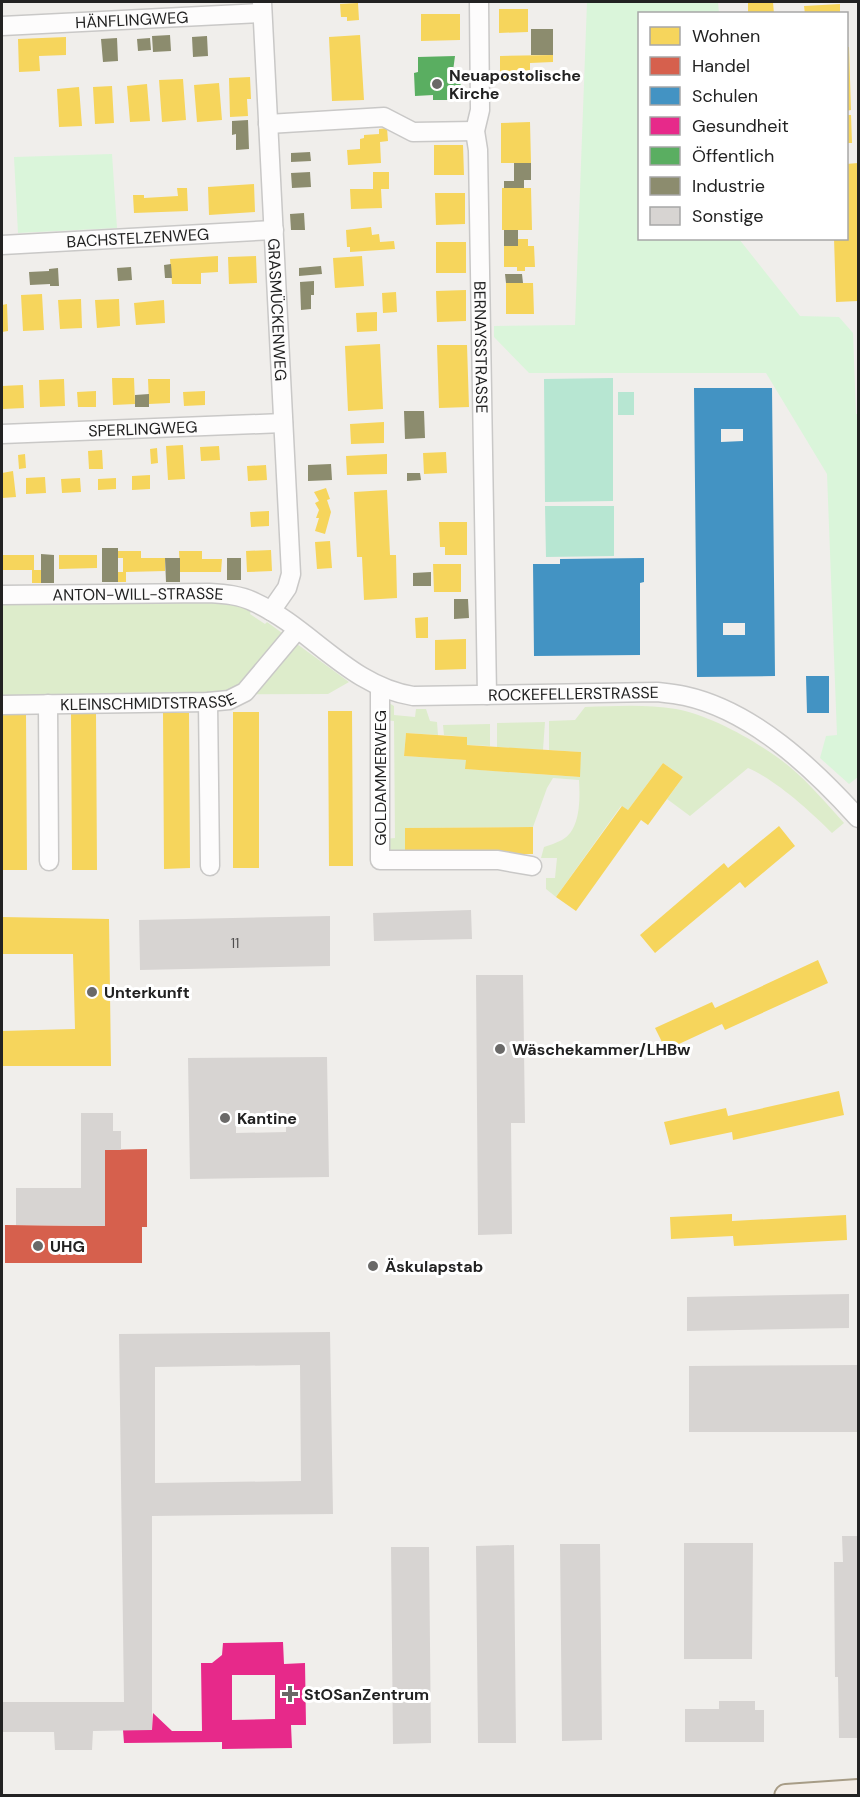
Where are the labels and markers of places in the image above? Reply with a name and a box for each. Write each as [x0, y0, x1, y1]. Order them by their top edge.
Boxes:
place label: Neuapostolische Kirche [449, 65, 581, 104]
marker: Neuapostolische Kirche [430, 77, 444, 91]
place label: Unterkunft [104, 982, 190, 1003]
marker: Unterkunft [85, 985, 99, 999]
place label: Wäschekammer/LHBw [512, 1039, 690, 1060]
marker: Wäschekammer/LHBw [493, 1042, 507, 1056]
place label: Kantine [237, 1108, 297, 1129]
marker: Kantine [218, 1111, 232, 1125]
place label: UHG [50, 1236, 85, 1257]
marker: UHG [31, 1239, 45, 1253]
place label: Äskulapstab [385, 1256, 483, 1277]
marker: Äskulapstab [366, 1259, 380, 1273]
place label: StOSanZentrum [304, 1684, 429, 1705]
marker: StOSanZentrum [281, 1685, 299, 1703]

